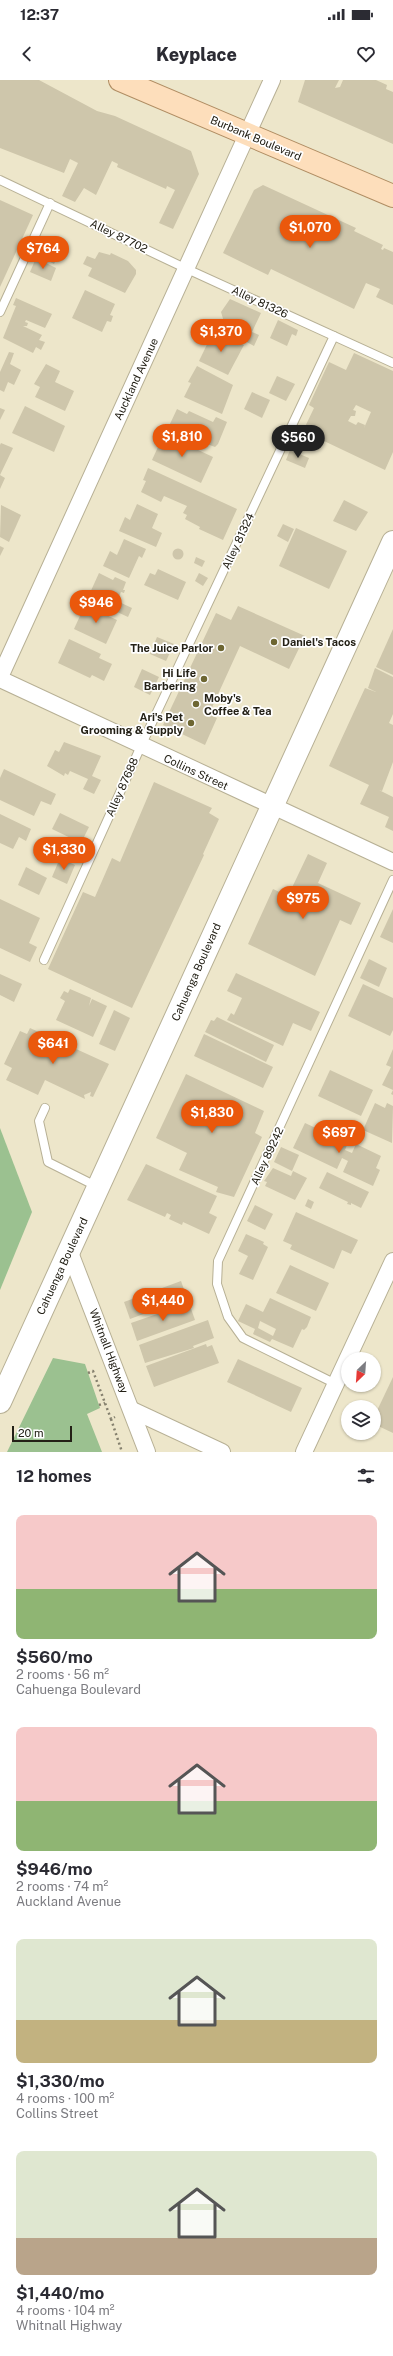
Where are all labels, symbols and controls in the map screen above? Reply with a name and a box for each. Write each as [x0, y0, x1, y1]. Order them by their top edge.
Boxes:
text: 12:37 [20, 6, 59, 23]
icon: back [16, 43, 38, 65]
icon: heart [355, 43, 377, 65]
text: Keyplace [156, 44, 237, 65]
street label: Burbank Boulevard [209, 113, 303, 163]
pin: $1,070 [277, 215, 343, 249]
street label: Alley 87702 [88, 217, 150, 255]
text: $1,070 [289, 220, 331, 235]
pin: $764 [19, 236, 67, 270]
text: $764 [26, 241, 60, 256]
street label: Alley 81326 [230, 284, 290, 320]
pin: $1,370 [188, 319, 254, 353]
text: $1,370 [200, 324, 242, 339]
street label: Auckland Avenue [112, 336, 160, 422]
pin: $1,810 [149, 424, 215, 458]
pin: $560 [274, 425, 322, 459]
text: $1,810 [162, 429, 202, 444]
text: $560 [281, 430, 315, 445]
street label: Alley 81324 [220, 511, 256, 571]
pin: $946 [72, 590, 120, 624]
text: $946 [79, 595, 113, 610]
place label: Daniel's Tacos [282, 636, 356, 648]
marker: Daniel's Tacos [269, 637, 279, 647]
place label: The Juice Parlor [130, 642, 213, 654]
marker: The Juice Parlor [216, 643, 226, 653]
place label: Hi Life Barbering [144, 667, 196, 692]
marker: Hi Life Barbering [199, 674, 209, 684]
place label: Moby's Coffee & Tea [204, 692, 271, 717]
marker: Moby's Coffee & Tea [191, 699, 201, 709]
place label: Ari's Pet Grooming & Supply [81, 711, 184, 736]
marker: Ari's Pet Grooming & Supply [186, 718, 196, 728]
street label: Collins Street [162, 752, 230, 792]
street label: Alley 87688 [104, 756, 140, 818]
pin: $1,330 [31, 837, 97, 871]
text: $1,330 [42, 842, 86, 857]
pin: $975 [279, 886, 327, 920]
text: $975 [286, 891, 320, 906]
street label: Cahuenga Boulevard [169, 921, 223, 1023]
pin: $641 [29, 1031, 77, 1065]
text: $641 [37, 1036, 69, 1051]
pin: $1,830 [179, 1100, 245, 1134]
text: $1,830 [190, 1105, 234, 1120]
pin: $697 [315, 1120, 363, 1154]
street label: Alley 89242 [248, 1125, 286, 1187]
text: $697 [322, 1125, 356, 1140]
street label: Cahuenga Boulevard [34, 1215, 90, 1317]
pin: $1,440 [130, 1288, 196, 1322]
text: $1,440 [141, 1293, 185, 1308]
street label: Whitnall Highway [87, 1307, 131, 1395]
north arrow [341, 1352, 381, 1392]
map controls [341, 1352, 381, 1440]
button: layers [341, 1400, 381, 1440]
scale bar [12, 1424, 72, 1443]
text: 20 m [18, 1427, 43, 1439]
icon: filters [355, 1465, 377, 1487]
text: 12 homes [16, 1466, 92, 1486]
icon: home [161, 1541, 233, 1613]
text: $560/mo [16, 1647, 93, 1667]
text: 2 rooms · 56 m² [16, 1667, 109, 1682]
text: Cahuenga Boulevard [16, 1682, 141, 1697]
icon: home [161, 1753, 233, 1825]
text: $946/mo [16, 1859, 93, 1879]
text: 2 rooms · 74 m² [16, 1879, 108, 1894]
text: Auckland Avenue [16, 1894, 121, 1909]
icon: home [161, 1965, 233, 2037]
text: $1,330/mo [16, 2071, 105, 2091]
text: 4 rooms · 100 m² [16, 2091, 114, 2106]
text: Collins Street [16, 2106, 98, 2121]
icon: home [161, 2177, 233, 2249]
text: $1,440/mo [16, 2283, 104, 2303]
text: 4 rooms · 104 m² [16, 2303, 115, 2318]
text: Whitnall Highway [16, 2318, 122, 2333]

